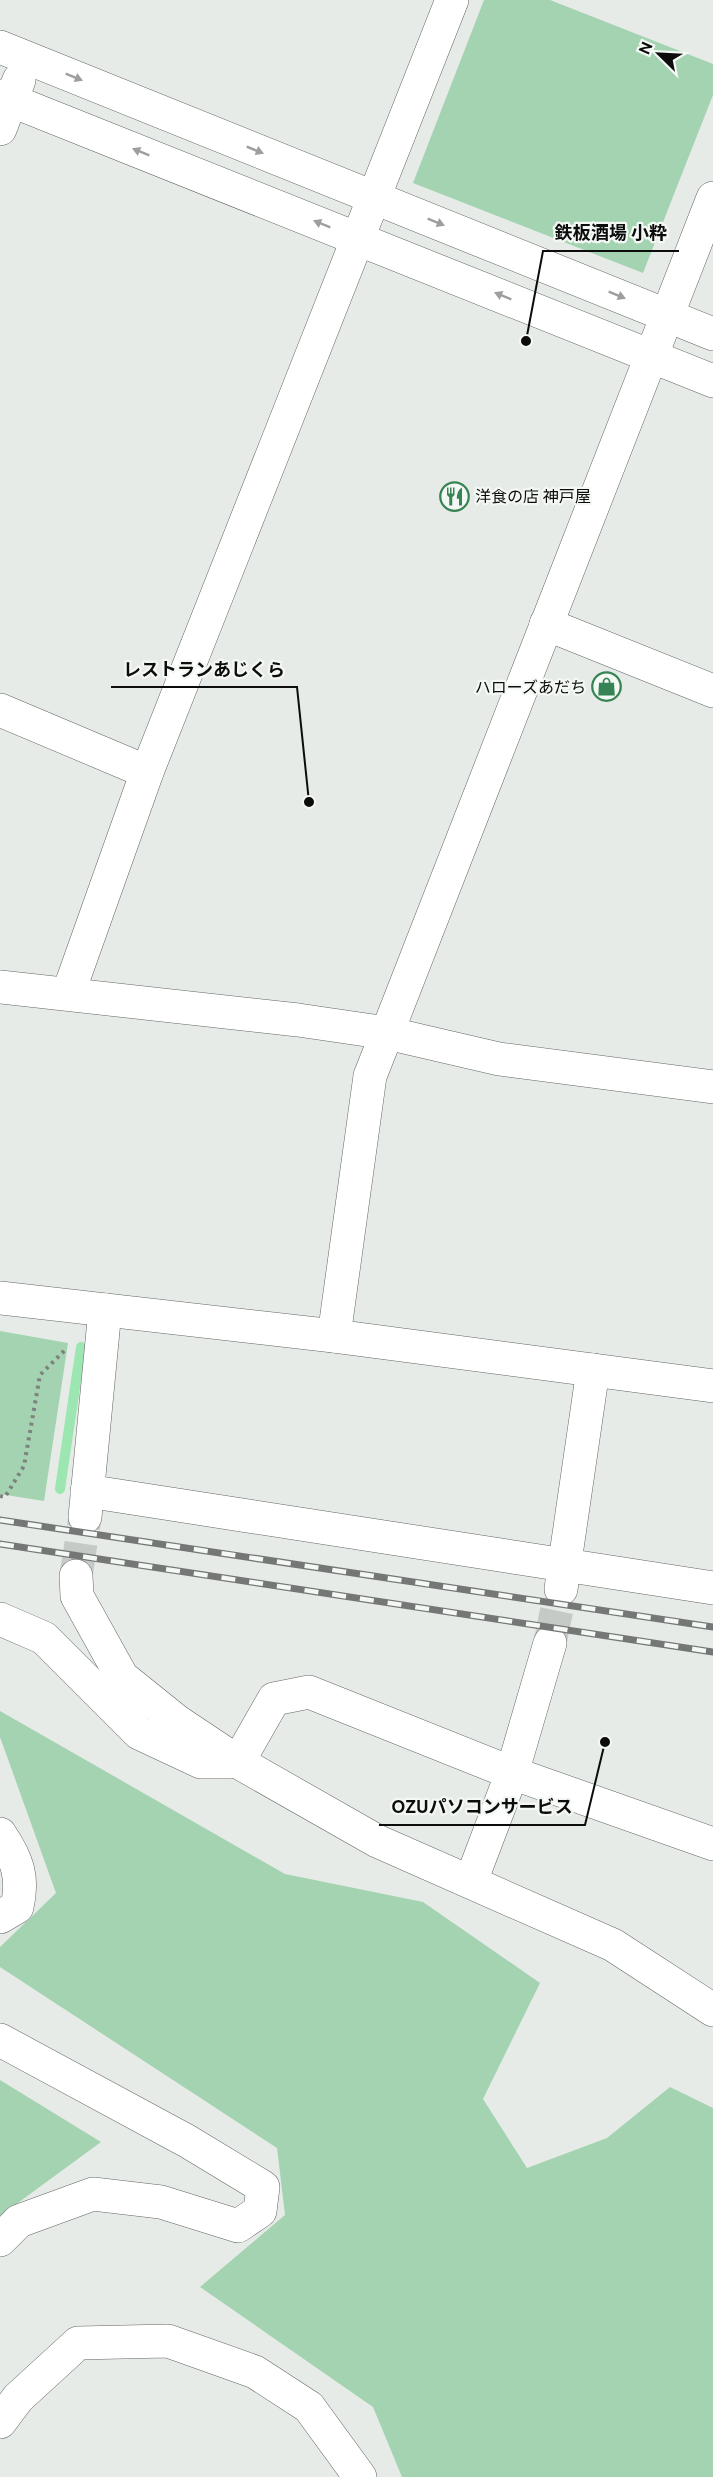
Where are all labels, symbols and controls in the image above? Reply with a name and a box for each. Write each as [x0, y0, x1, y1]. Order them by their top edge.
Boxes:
north arrow [629, 24, 689, 84]
text: N [635, 39, 656, 57]
one-way arrow [65, 72, 83, 82]
one-way arrow [246, 145, 264, 155]
one-way arrow [131, 147, 149, 157]
callout: 鉄板酒場 小粋 [543, 215, 679, 251]
one-way arrow [427, 217, 445, 227]
one-way arrow [312, 219, 330, 229]
text: 鉄板酒場 小粋 [554, 222, 667, 242]
one-way arrow [608, 290, 626, 300]
one-way arrow [494, 291, 512, 300]
restaurant icon: 洋食の店 神戸屋 [438, 480, 470, 512]
place label: 洋食の店 神戸屋 [475, 487, 591, 505]
callout: レストランあじくら [111, 651, 297, 687]
text: レストランあじくら [123, 659, 285, 679]
shop icon: ハローズあだち [591, 671, 623, 703]
place label: ハローズあだち [475, 678, 586, 696]
callout: OZUパソコンサービス [379, 1789, 585, 1825]
text: OZUパソコンサービス [391, 1796, 573, 1816]

